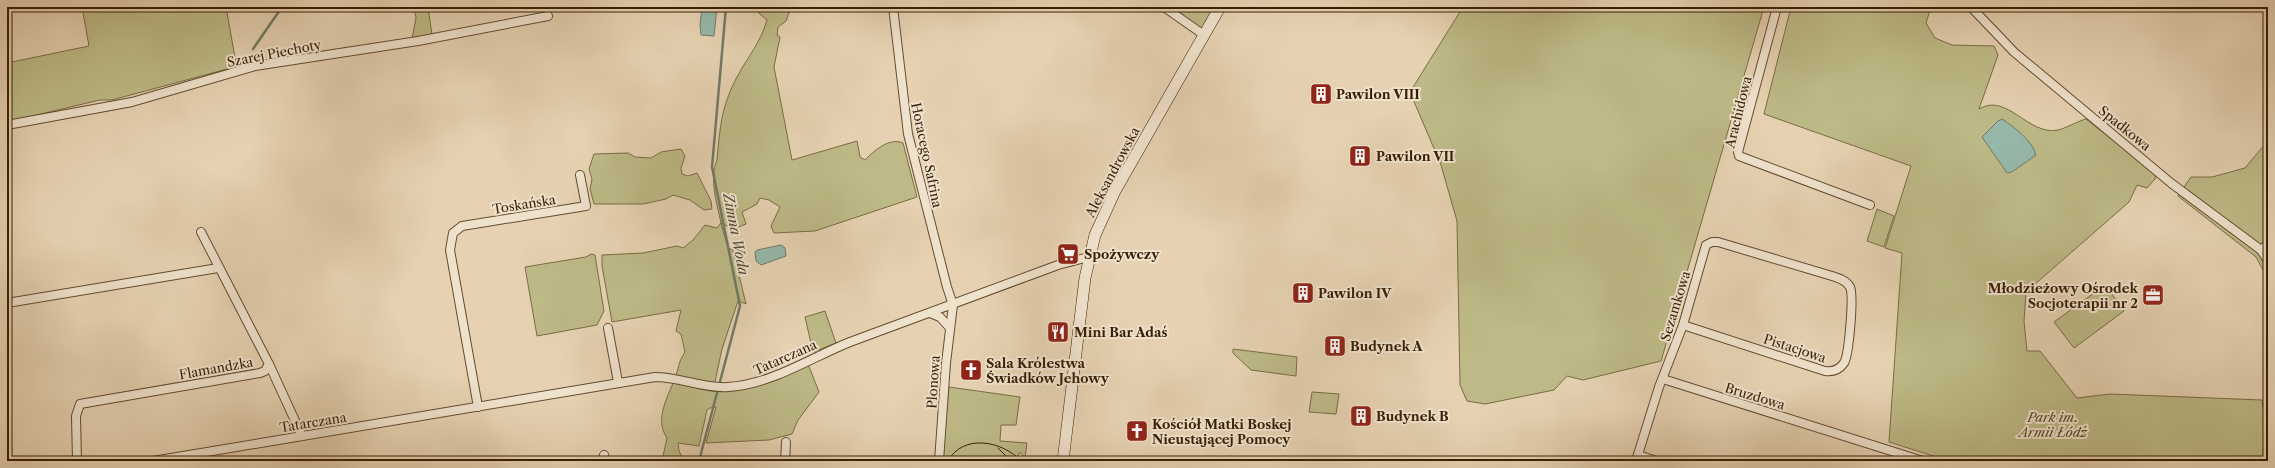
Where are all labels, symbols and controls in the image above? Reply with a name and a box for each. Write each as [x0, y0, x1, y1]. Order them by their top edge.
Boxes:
street label: Szarej Piechoty [226, 36, 323, 70]
street label: Arachidowa [1721, 74, 1755, 151]
building icon: Pawilon VIII [1308, 81, 1334, 107]
place label: Pawilon VIII [1336, 86, 1420, 102]
street label: Horacego Safrina [908, 101, 946, 209]
street label: Spadkowa [2096, 102, 2154, 154]
street label: Aleksandrowska [1081, 124, 1143, 221]
building icon: Pawilon VII [1347, 143, 1373, 169]
place label: Pawilon VII [1376, 148, 1454, 164]
water label: Zimna Woda [719, 190, 753, 277]
street label: Toskańska [491, 191, 557, 217]
supermarket icon: Spożywczy [1055, 241, 1081, 267]
place label: Spożywczy [1084, 246, 1160, 262]
street label: Sezamkowa [1657, 269, 1693, 343]
building icon: Pawilon IV [1290, 280, 1316, 306]
place label: Młodzieżowy Ośrodek Socjoterapii nr 2 [1988, 280, 2138, 311]
office icon: Młodzieżowy Ośrodek Socjoterapii nr 2 [2140, 282, 2166, 308]
place label: Pawilon IV [1318, 285, 1392, 301]
restaurant icon: Mini Bar Adaś [1045, 319, 1071, 345]
place label: Mini Bar Adaś [1074, 324, 1167, 340]
street label: Pistacjowa [1762, 330, 1828, 366]
building icon: Budynek A [1322, 333, 1348, 359]
street label: Tatarczana [751, 336, 819, 378]
place label: Budynek A [1350, 338, 1424, 354]
street label: Flamandzka [178, 354, 254, 382]
street label: Plonowa [923, 355, 943, 409]
place label: Sala Królestwa Świadków Jehowy [986, 355, 1110, 386]
church icon: Sala Królestwa Świadków Jehowy [958, 357, 984, 383]
street label: Bruzdowa [1723, 379, 1787, 413]
building icon: Budynek B [1348, 403, 1374, 429]
place label: Budynek B [1376, 408, 1449, 424]
street label: Tatarczana [278, 409, 348, 435]
park label: Park im. Armii Łódź [2017, 409, 2088, 440]
place label: Kościół Matki Boskej Nieustającej Pomocy [1152, 416, 1291, 447]
church icon: Kościół Matki Boskej Nieustającej Pomocy [1124, 418, 1150, 444]

